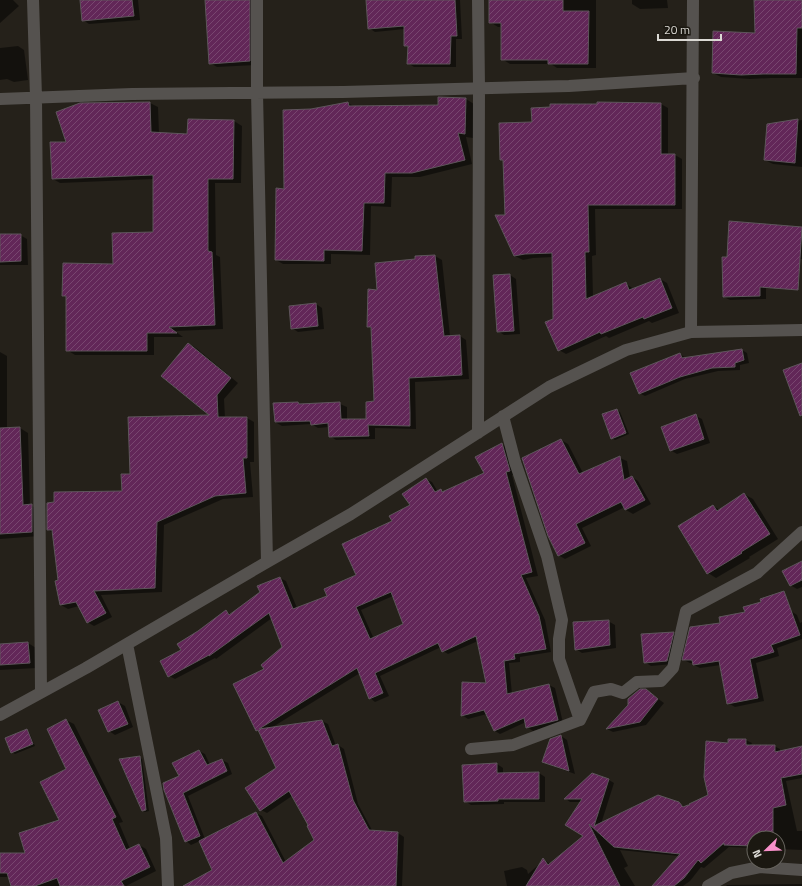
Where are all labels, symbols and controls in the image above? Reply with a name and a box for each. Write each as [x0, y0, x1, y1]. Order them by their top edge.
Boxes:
scale bar [658, 16, 721, 42]
text: 20 m [664, 20, 690, 39]
north arrow [746, 830, 786, 870]
text: N [748, 847, 766, 861]

